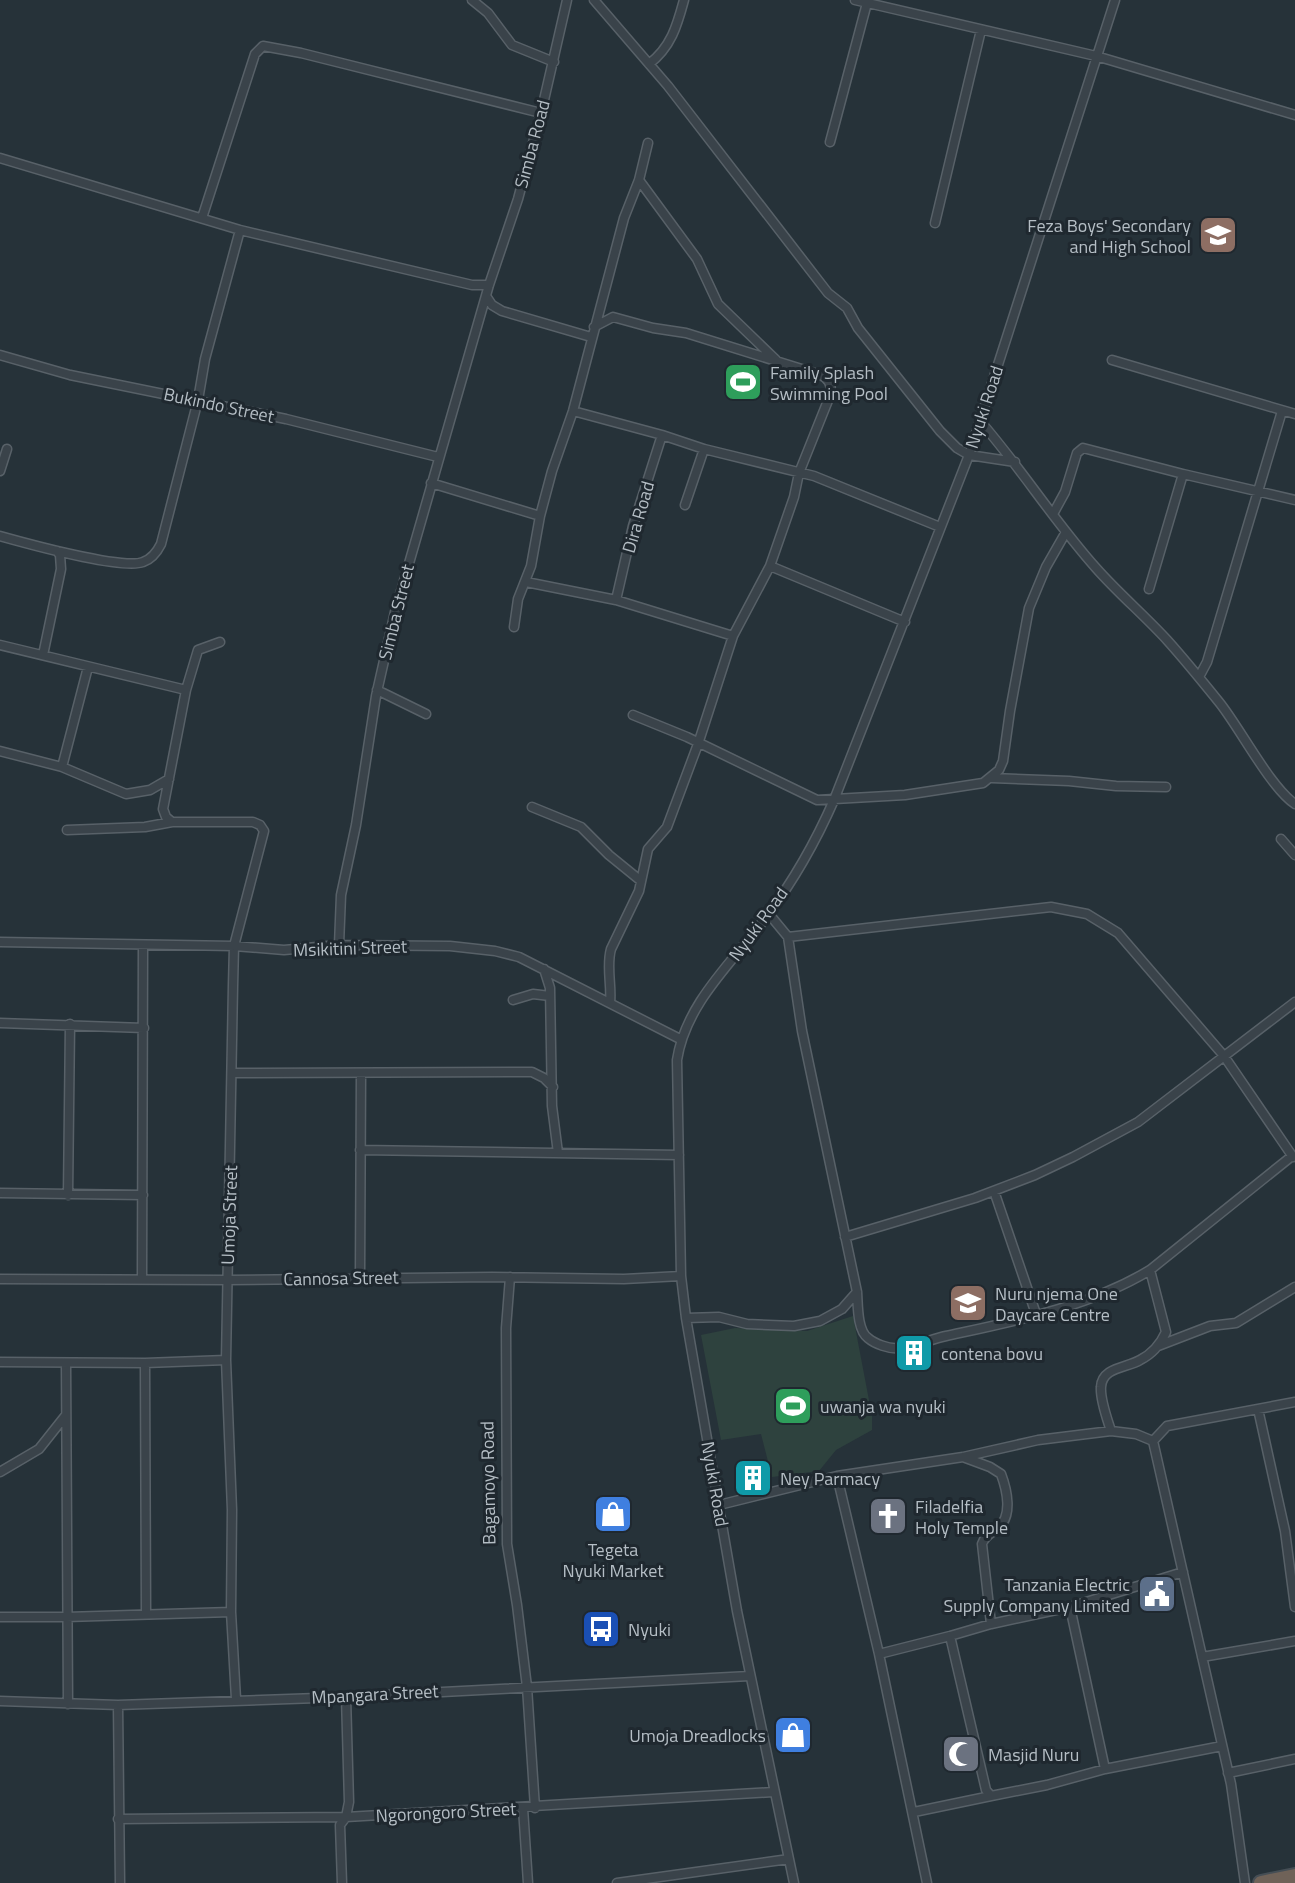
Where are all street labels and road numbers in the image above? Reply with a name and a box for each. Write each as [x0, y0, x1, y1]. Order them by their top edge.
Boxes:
street label: Simba Road [507, 97, 557, 191]
street label: Nyuki Road [958, 362, 1010, 452]
street label: Bukindo Street [161, 380, 277, 430]
street label: Dira Road [615, 478, 661, 556]
street label: Simba Street [371, 561, 421, 663]
street label: Nyuki Road [722, 881, 794, 967]
street label: Msikitini Street [292, 932, 408, 963]
street label: Umoja Street [214, 1164, 244, 1265]
street label: Cannosa Street [283, 1263, 400, 1293]
street label: Bagamoyo Road [473, 1421, 503, 1545]
street label: Nyuki Road [694, 1439, 736, 1529]
street label: Mpangara Street [311, 1677, 440, 1711]
street label: Ngorongoro Street [375, 1795, 518, 1829]

